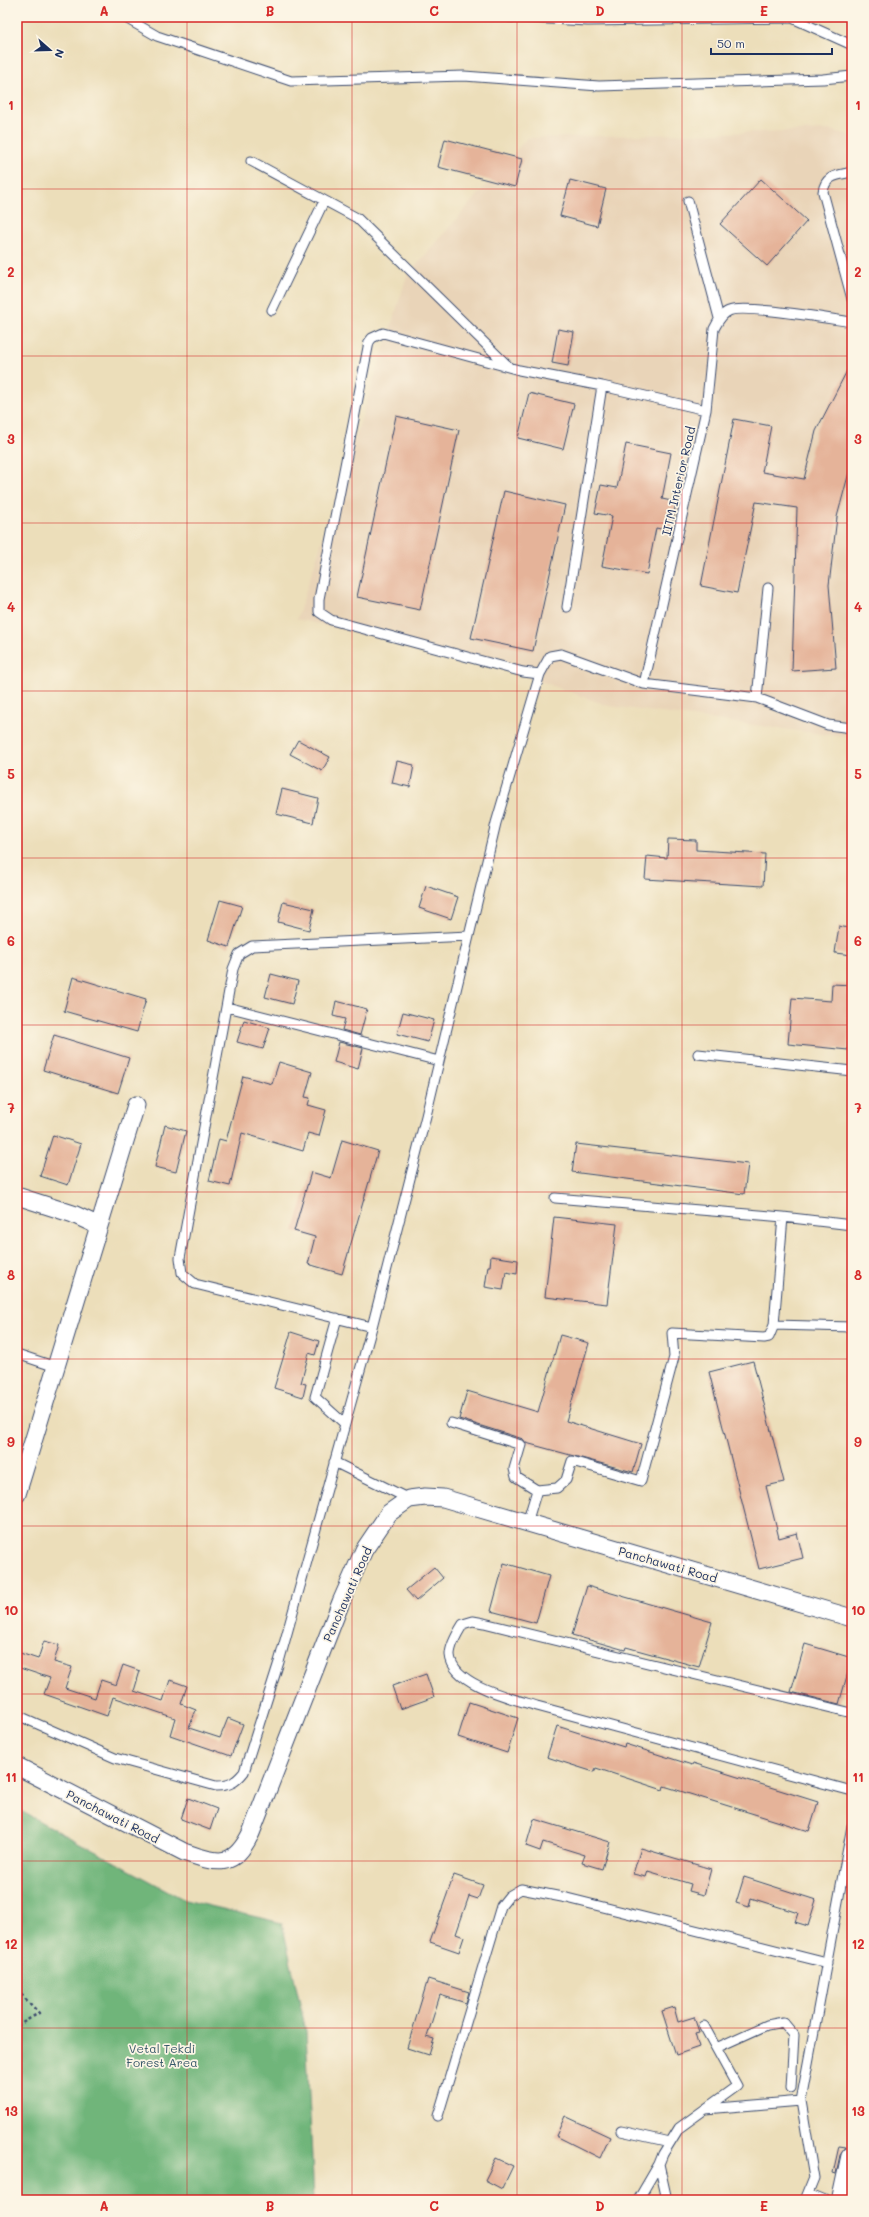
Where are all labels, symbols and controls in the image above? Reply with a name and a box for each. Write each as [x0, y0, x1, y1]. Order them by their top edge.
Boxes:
text: A [99, 2, 109, 19]
text: B [266, 2, 275, 19]
text: C [429, 2, 439, 19]
text: D [595, 2, 605, 19]
text: E [760, 2, 768, 19]
north arrow [30, 30, 70, 70]
scale bar [711, 30, 832, 56]
text: 50 m [717, 35, 745, 51]
text: N [51, 47, 68, 60]
text: 1 [8, 96, 14, 113]
text: 1 [855, 96, 861, 113]
text: 2 [7, 263, 15, 280]
text: 2 [854, 263, 862, 280]
street label: IITM Interior Road [658, 424, 698, 537]
text: 3 [7, 430, 15, 447]
text: 3 [854, 430, 862, 447]
text: 4 [7, 598, 15, 615]
text: 4 [854, 598, 862, 615]
text: 5 [7, 765, 15, 782]
text: 5 [854, 765, 862, 782]
text: 6 [7, 932, 15, 949]
text: 6 [854, 932, 862, 949]
text: 7 [7, 1099, 15, 1116]
text: 7 [854, 1099, 862, 1116]
text: 8 [7, 1266, 15, 1283]
text: 8 [854, 1266, 862, 1283]
text: 9 [7, 1433, 15, 1450]
text: 9 [854, 1433, 862, 1450]
street label: Panchawati Road [617, 1542, 720, 1586]
street label: Panchawati Road [319, 1544, 375, 1644]
text: 10 [4, 1601, 18, 1618]
text: 10 [851, 1601, 865, 1618]
text: 11 [5, 1768, 17, 1785]
text: 11 [852, 1768, 864, 1785]
street label: Panchawati Road [64, 1786, 163, 1847]
text: 12 [4, 1935, 18, 1952]
text: 12 [851, 1935, 865, 1952]
park label: Vetal Tekdi Forest Area [126, 2040, 198, 2070]
text: 13 [4, 2102, 18, 2119]
text: 13 [851, 2102, 865, 2119]
text: A [99, 2197, 109, 2214]
text: B [266, 2197, 275, 2214]
text: C [429, 2197, 439, 2214]
text: D [595, 2197, 605, 2214]
text: E [760, 2197, 768, 2214]

